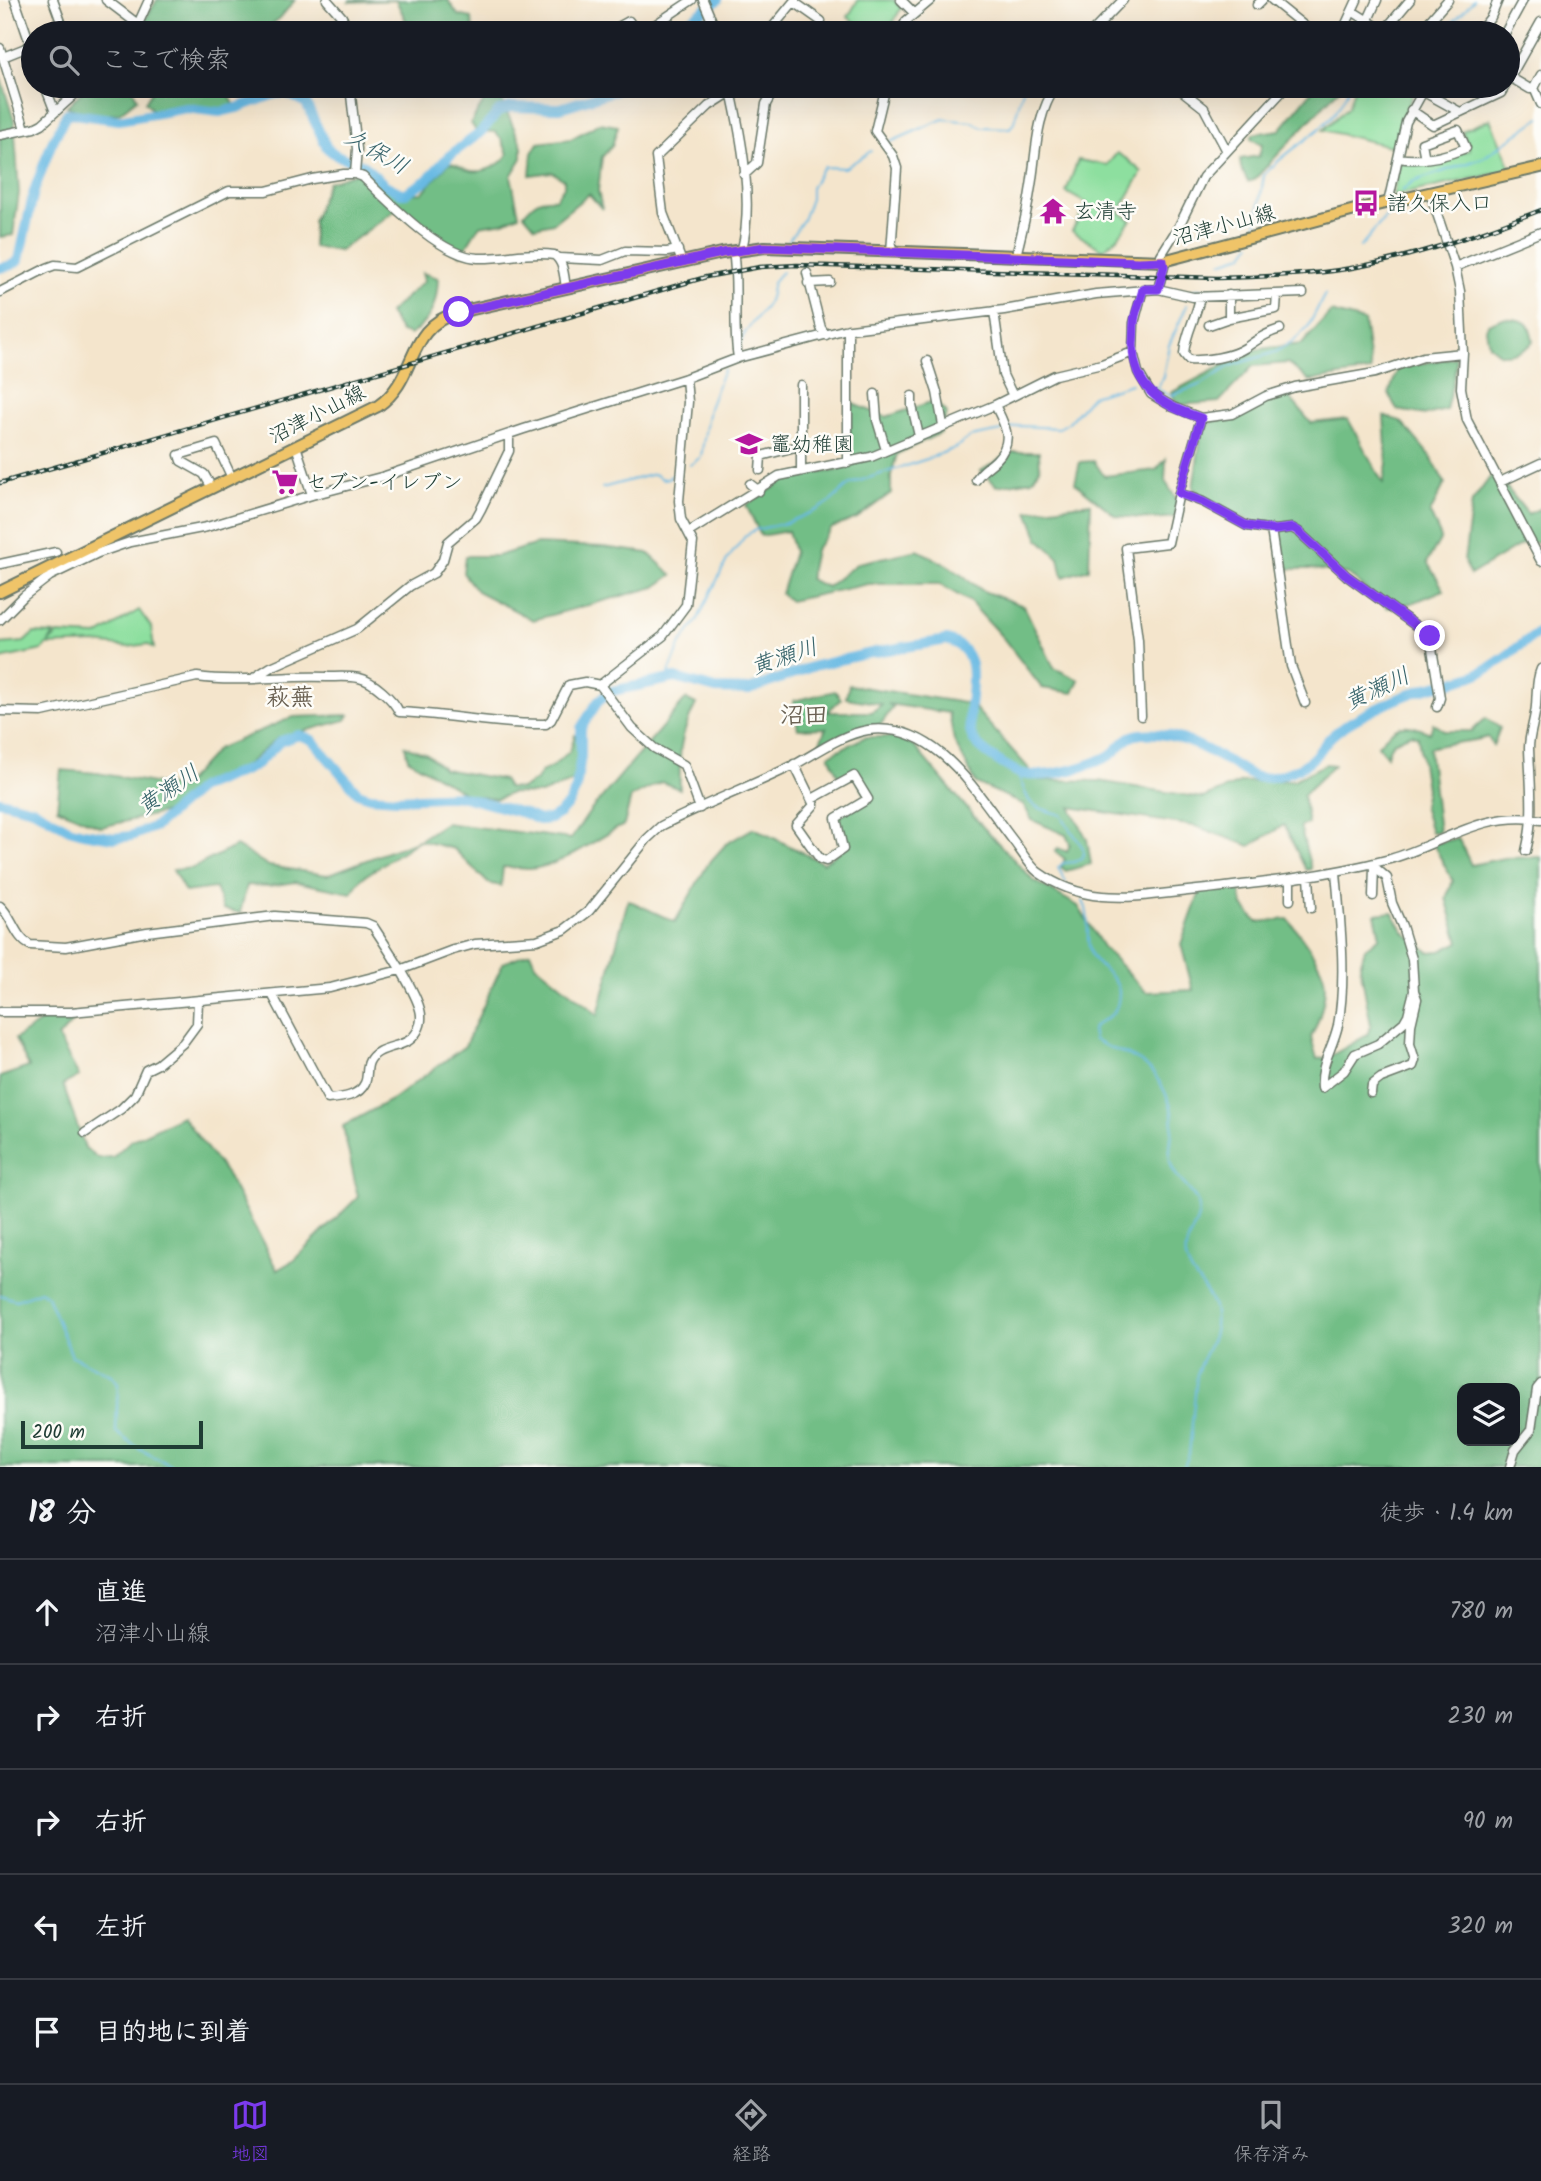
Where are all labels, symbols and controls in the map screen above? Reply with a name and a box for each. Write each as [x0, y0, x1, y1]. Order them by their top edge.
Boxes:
search box [21, 21, 1520, 98]
text: ここで検索 [101, 40, 231, 82]
icon: search [45, 41, 83, 79]
water label: 久保川 [337, 120, 415, 186]
bus stop icon: 諸久保入口 [1351, 188, 1381, 218]
place label: 諸久保入口 [1387, 188, 1492, 221]
temple icon: 玄清寺 [1038, 196, 1068, 226]
place label: 玄清寺 [1074, 196, 1137, 229]
street label: 沼津小山線 [1169, 197, 1279, 256]
route start [443, 296, 474, 327]
street label: 沼津小山線 [263, 377, 372, 454]
school or university icon: 竈幼稚園 [734, 429, 764, 459]
place label: 竈幼稚園 [770, 429, 854, 462]
supermarket icon: セブン-イレブン [270, 467, 300, 497]
place label: セブン-イレブン [306, 467, 463, 500]
route end [1414, 620, 1445, 651]
water label: 黄瀬川 [746, 630, 823, 686]
water label: 黄瀬川 [1339, 659, 1417, 721]
district label: 萩蕪 [266, 679, 314, 718]
district label: 沼田 [780, 697, 828, 736]
water label: 黄瀬川 [130, 756, 208, 825]
map controls [1457, 1383, 1520, 1446]
button: layers [1457, 1383, 1520, 1446]
scale bar [21, 1418, 203, 1450]
text: 200 m [32, 1418, 85, 1448]
text: 18 分 [28, 1490, 96, 1538]
text: 徒歩 · 1.4 km [1379, 1496, 1513, 1532]
text: 直進 [95, 1572, 147, 1614]
icon: ahead [28, 1593, 66, 1631]
text: 780 m [1450, 1594, 1513, 1630]
text: 沼津小山線 [95, 1617, 210, 1653]
text: 右折 [95, 1697, 147, 1739]
icon: right [28, 1698, 66, 1736]
text: 230 m [1447, 1699, 1513, 1735]
text: 右折 [95, 1802, 147, 1844]
icon: right [28, 1803, 66, 1841]
text: 90 m [1463, 1804, 1513, 1840]
text: 左折 [95, 1907, 147, 1949]
icon: left [28, 1908, 66, 1946]
text: 320 m [1447, 1909, 1513, 1945]
text: 目的地に到着 [95, 2012, 251, 2054]
icon: arrive [28, 2013, 66, 2051]
tab: 地図 [231, 2096, 270, 2170]
tab: 経路 [732, 2096, 771, 2170]
tab: 保存済み [1233, 2096, 1310, 2170]

